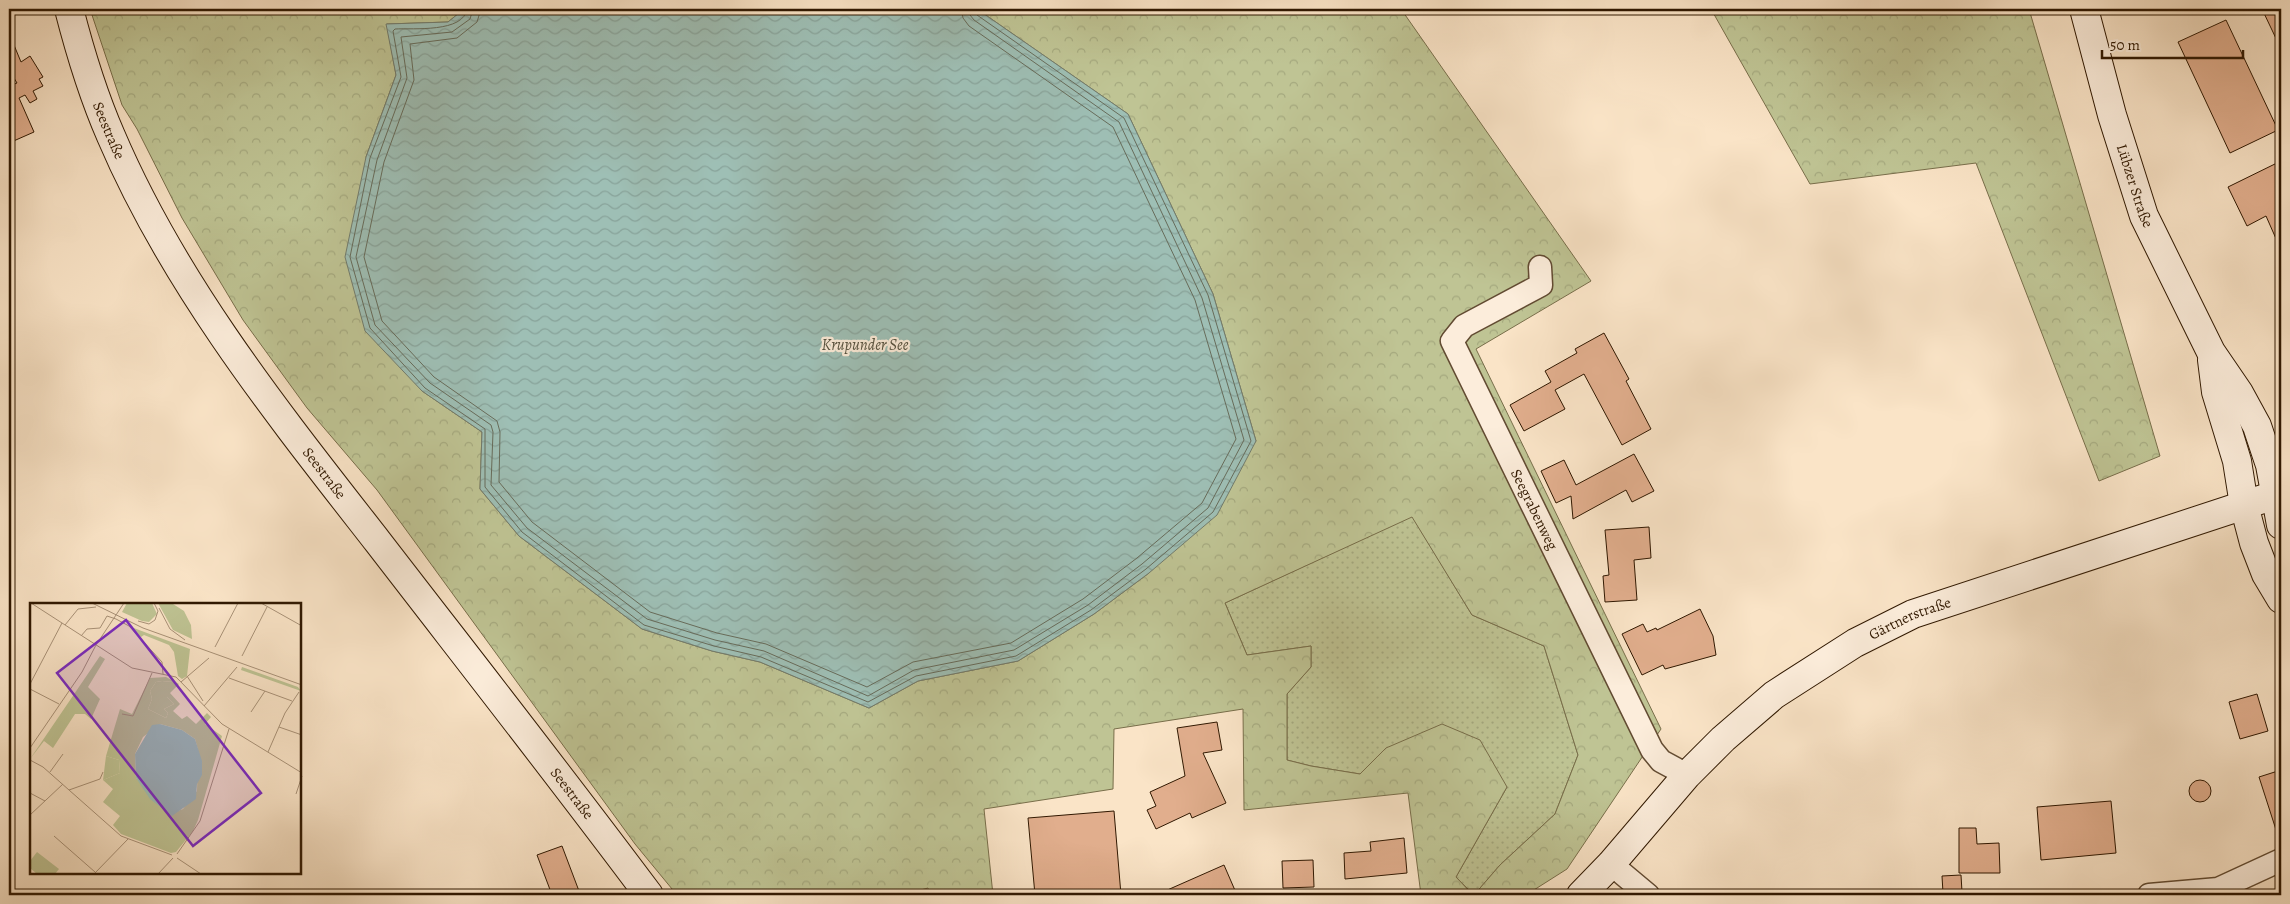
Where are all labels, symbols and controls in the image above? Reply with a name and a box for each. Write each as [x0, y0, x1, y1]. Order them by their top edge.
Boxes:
scale bar [2102, 28, 2244, 60]
text: 50 m [2110, 35, 2140, 55]
street label: Seestraße [88, 99, 130, 163]
street label: Lübzer Straße [2112, 141, 2158, 231]
water label: Krupunder See [822, 334, 909, 356]
street label: Seestraße [298, 443, 351, 503]
street label: Seegrabenweg [1506, 466, 1563, 554]
street label: Gärtnerstraße [1865, 592, 1954, 645]
inset map [30, 603, 301, 874]
street label: Seestraße [546, 763, 599, 824]

